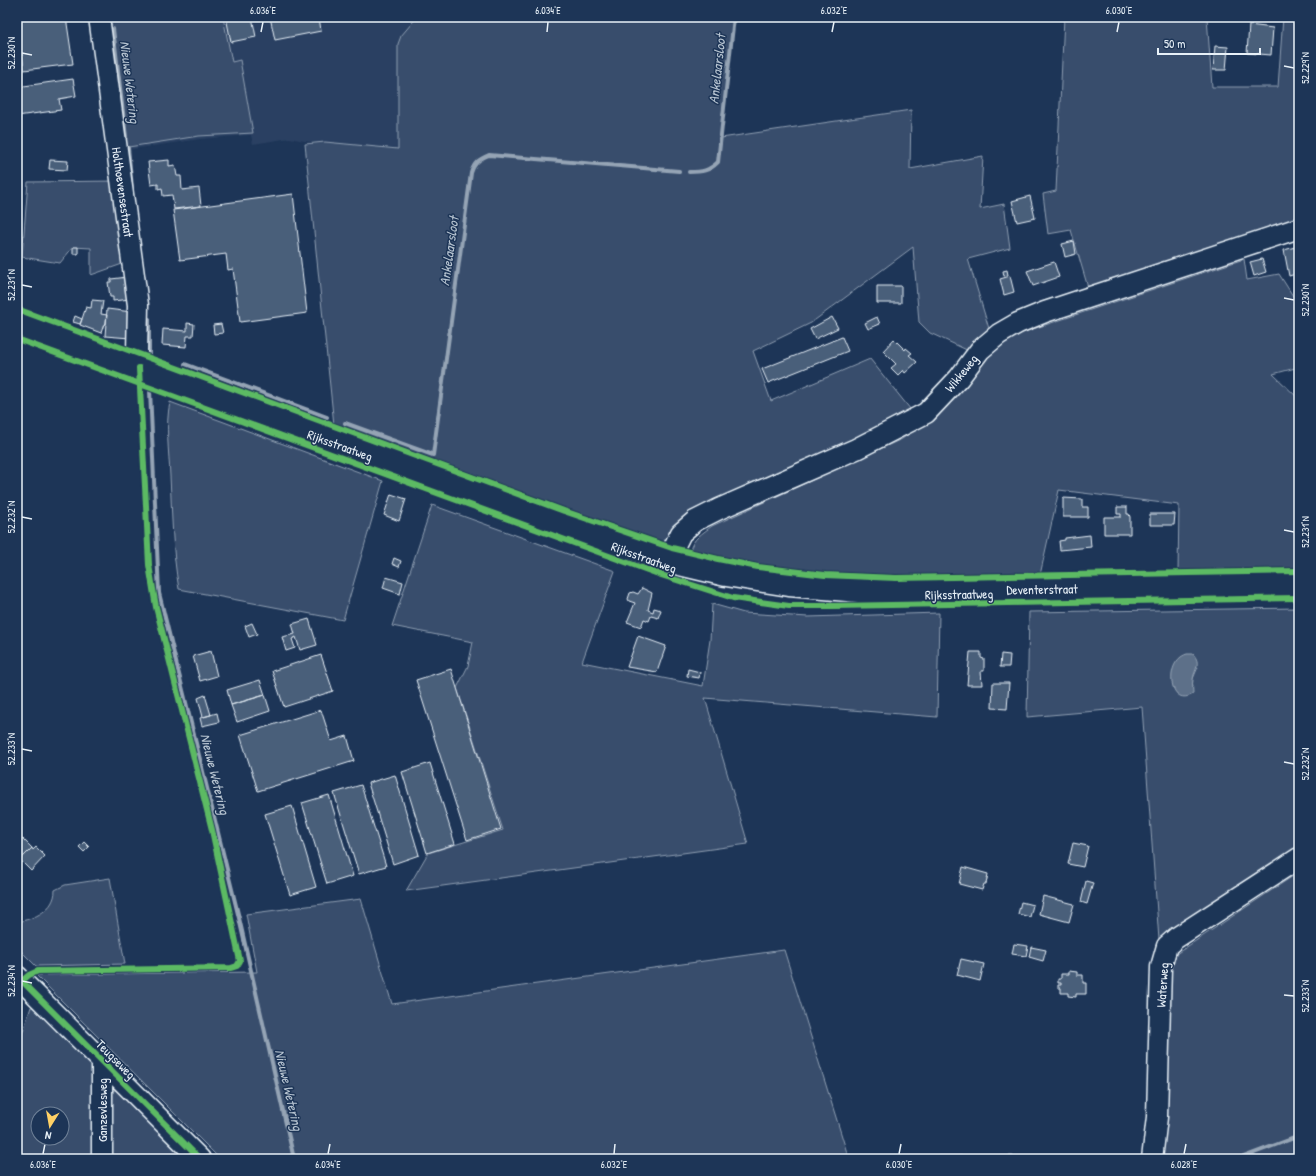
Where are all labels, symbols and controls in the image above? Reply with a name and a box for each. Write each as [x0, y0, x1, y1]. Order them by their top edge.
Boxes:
text: 6.036°E [250, 4, 276, 17]
text: 6.034°E [535, 4, 561, 17]
text: 6.032°E [821, 4, 848, 17]
text: 6.030°E [1106, 4, 1133, 17]
scale bar [1158, 30, 1260, 56]
water label: Ankelaarsloot [703, 31, 730, 105]
text: 50 m [1164, 35, 1185, 52]
text: 52.230°N [5, 37, 18, 69]
water label: Nieuwe Wetering [115, 40, 145, 125]
text: 52.229°N [1299, 52, 1312, 84]
street label: Holthoevensestraat [108, 146, 138, 239]
water label: Ankelaarsloot [434, 213, 463, 287]
text: 52.231°N [5, 269, 18, 301]
text: 52.230°N [1299, 284, 1312, 316]
street label: Wikkeweg [940, 350, 982, 396]
street label: Rijksstraatweg [305, 425, 375, 465]
text: 52.232°N [5, 501, 18, 533]
text: 52.231°N [1299, 516, 1312, 548]
street label: Rijksstraatweg [609, 537, 679, 577]
street label: Deventerstraat [1006, 579, 1078, 599]
street label: Rijksstraatweg [925, 584, 994, 604]
water label: Nieuwe Wetering [195, 731, 235, 817]
text: 52.233°N [5, 733, 18, 765]
text: 52.232°N [1299, 748, 1312, 780]
street label: Waterweg [1151, 962, 1173, 1008]
text: 52.234°N [5, 965, 18, 997]
text: 52.233°N [1299, 980, 1312, 1012]
street label: Teugseweg [92, 1035, 140, 1083]
water label: Nieuwe Wetering [270, 1047, 308, 1133]
street label: Ganzevlesweg [93, 1078, 111, 1142]
north arrow [30, 1106, 70, 1146]
text: N [44, 1128, 52, 1143]
text: 6.036°E [30, 1158, 56, 1171]
text: 6.034°E [315, 1158, 341, 1171]
text: 6.032°E [601, 1158, 628, 1171]
text: 6.030°E [886, 1158, 913, 1171]
text: 6.028°E [1171, 1158, 1198, 1171]

